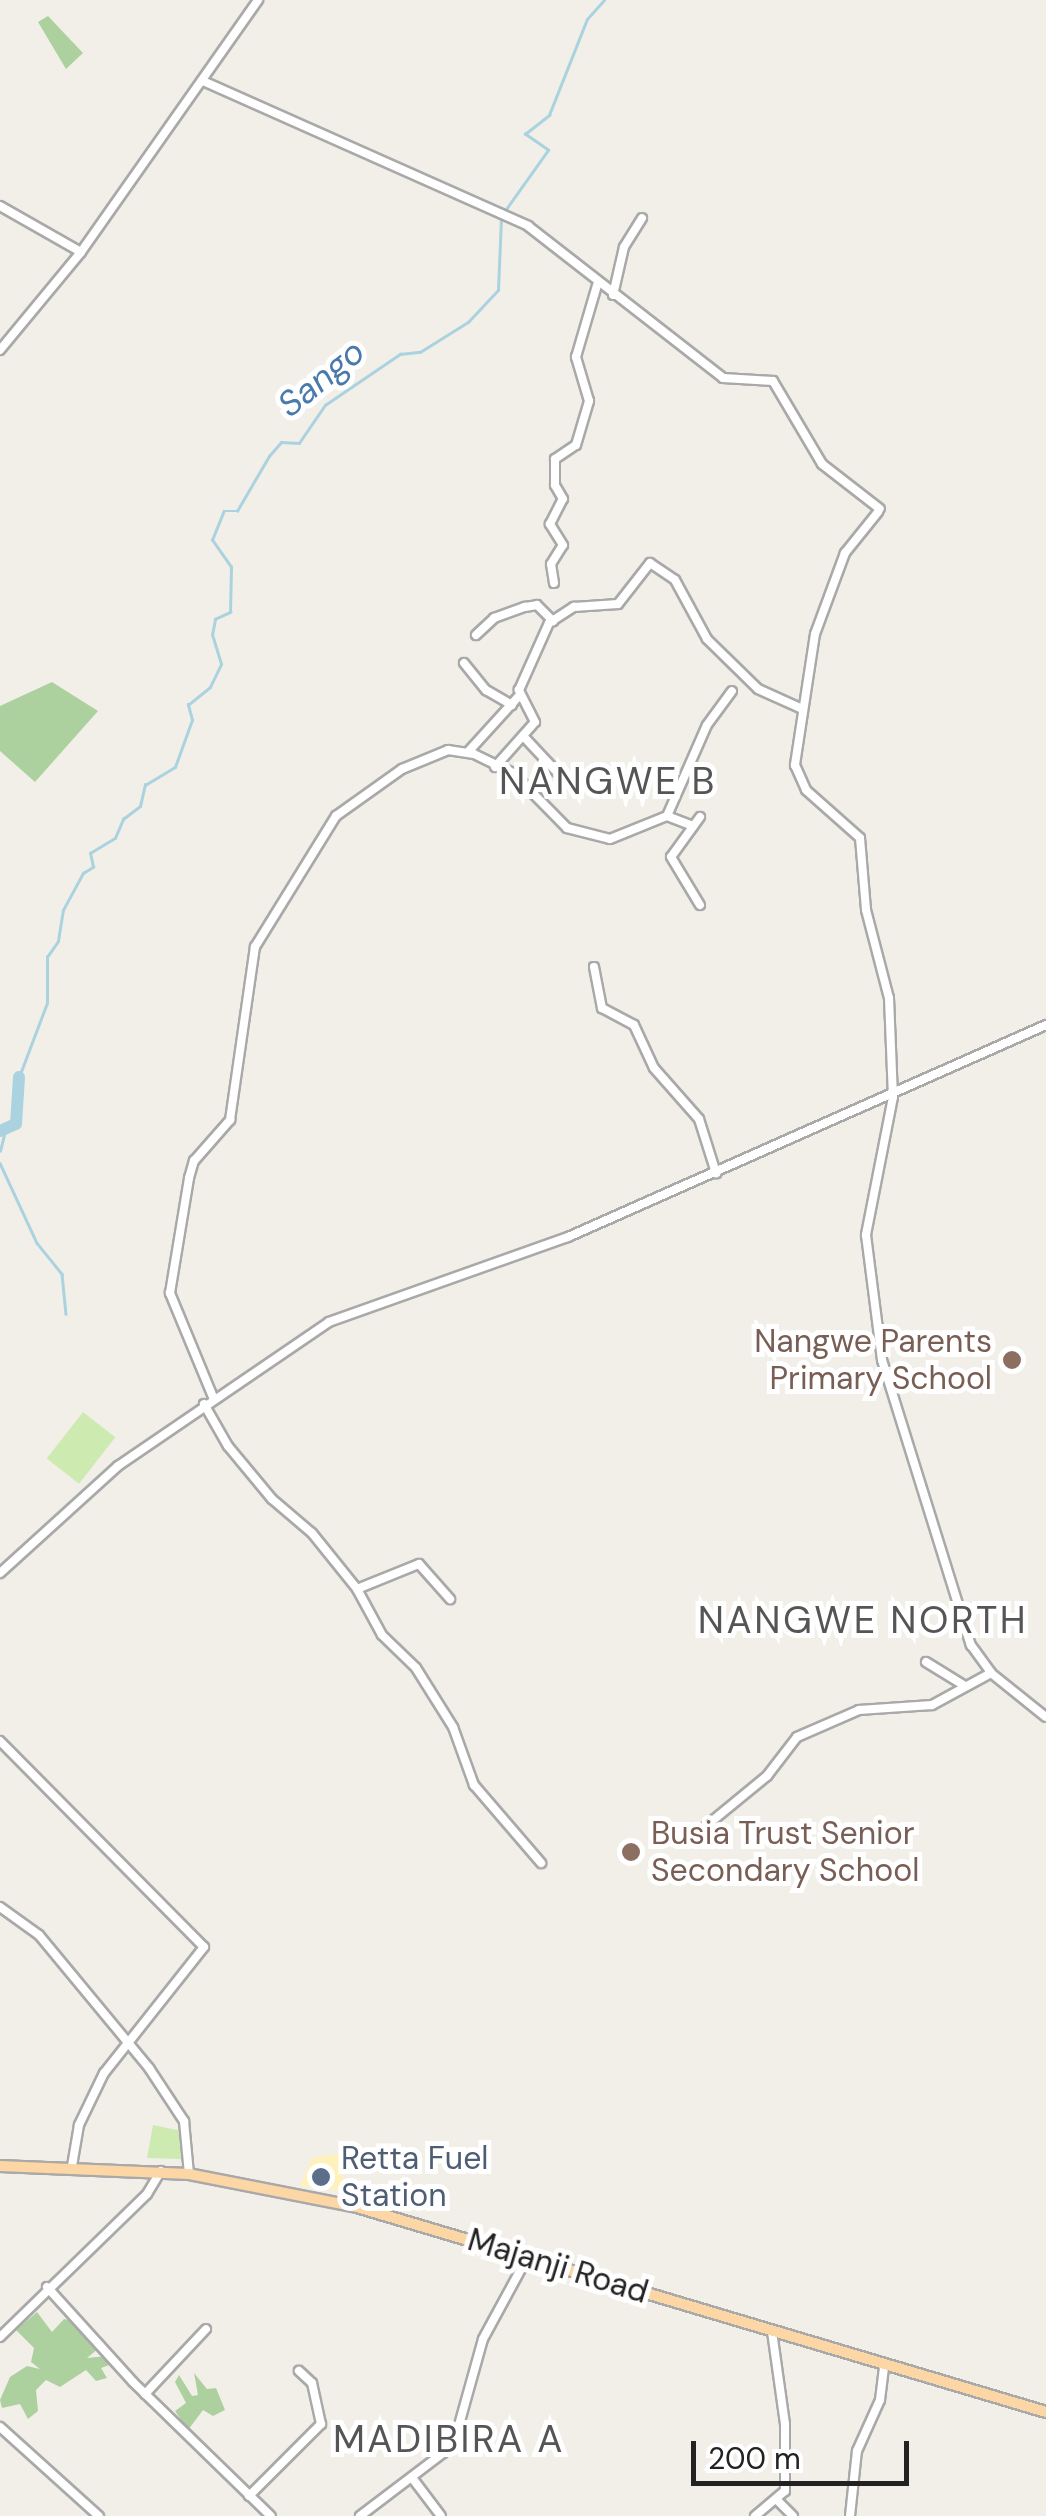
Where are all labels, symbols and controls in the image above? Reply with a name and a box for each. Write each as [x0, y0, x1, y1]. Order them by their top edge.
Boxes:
water label: Sango [269, 330, 373, 426]
district label: NANGWE B [499, 759, 717, 805]
place label: Nangwe Parents Primary School [754, 1323, 992, 1398]
marker: Nangwe Parents Primary School [1001, 1349, 1023, 1371]
district label: NANGWE NORTH [698, 1598, 1028, 1644]
place label: Busia Trust Senior Secondary School [651, 1815, 919, 1890]
marker: Busia Trust Senior Secondary School [620, 1841, 642, 1863]
place label: Retta Fuel Station [341, 2140, 488, 2215]
marker: Retta Fuel Station [310, 2166, 332, 2188]
street label: Majanji Road [463, 2220, 653, 2312]
district label: MADIBIRA A [333, 2417, 565, 2463]
scale bar [696, 2421, 914, 2483]
text: 200 m [708, 2439, 801, 2478]

